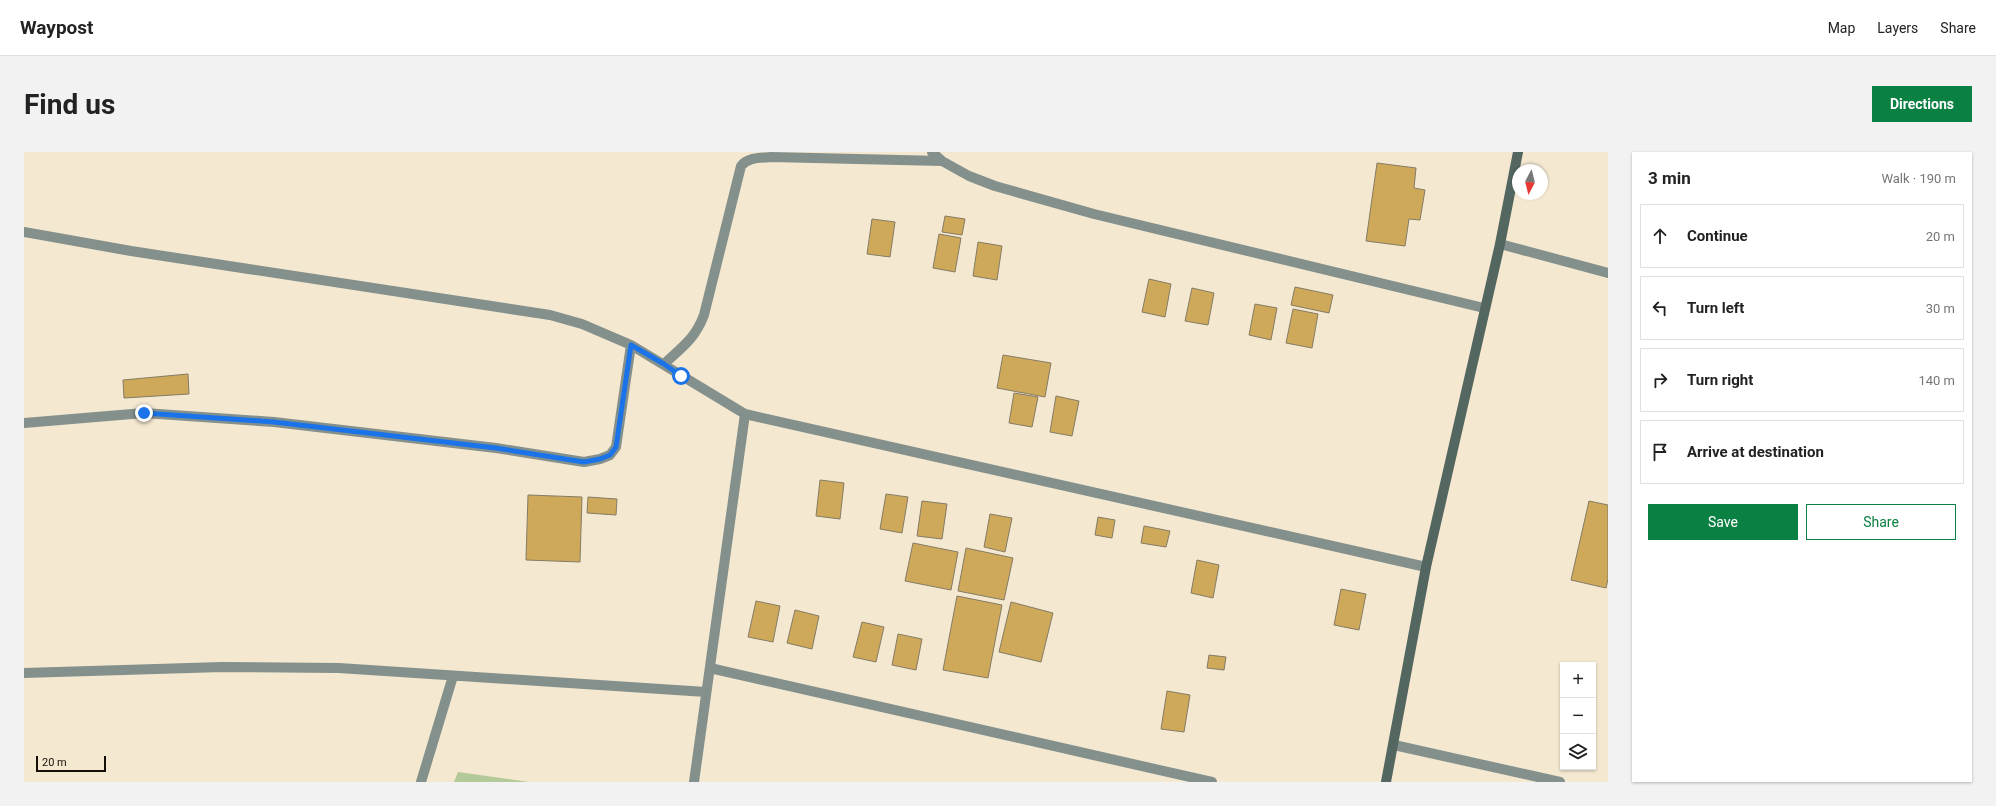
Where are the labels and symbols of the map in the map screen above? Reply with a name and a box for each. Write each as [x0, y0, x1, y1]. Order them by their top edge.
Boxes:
north arrow [1512, 164, 1548, 200]
route start [672, 367, 690, 385]
route end [135, 404, 153, 422]
scale bar [36, 754, 106, 773]

